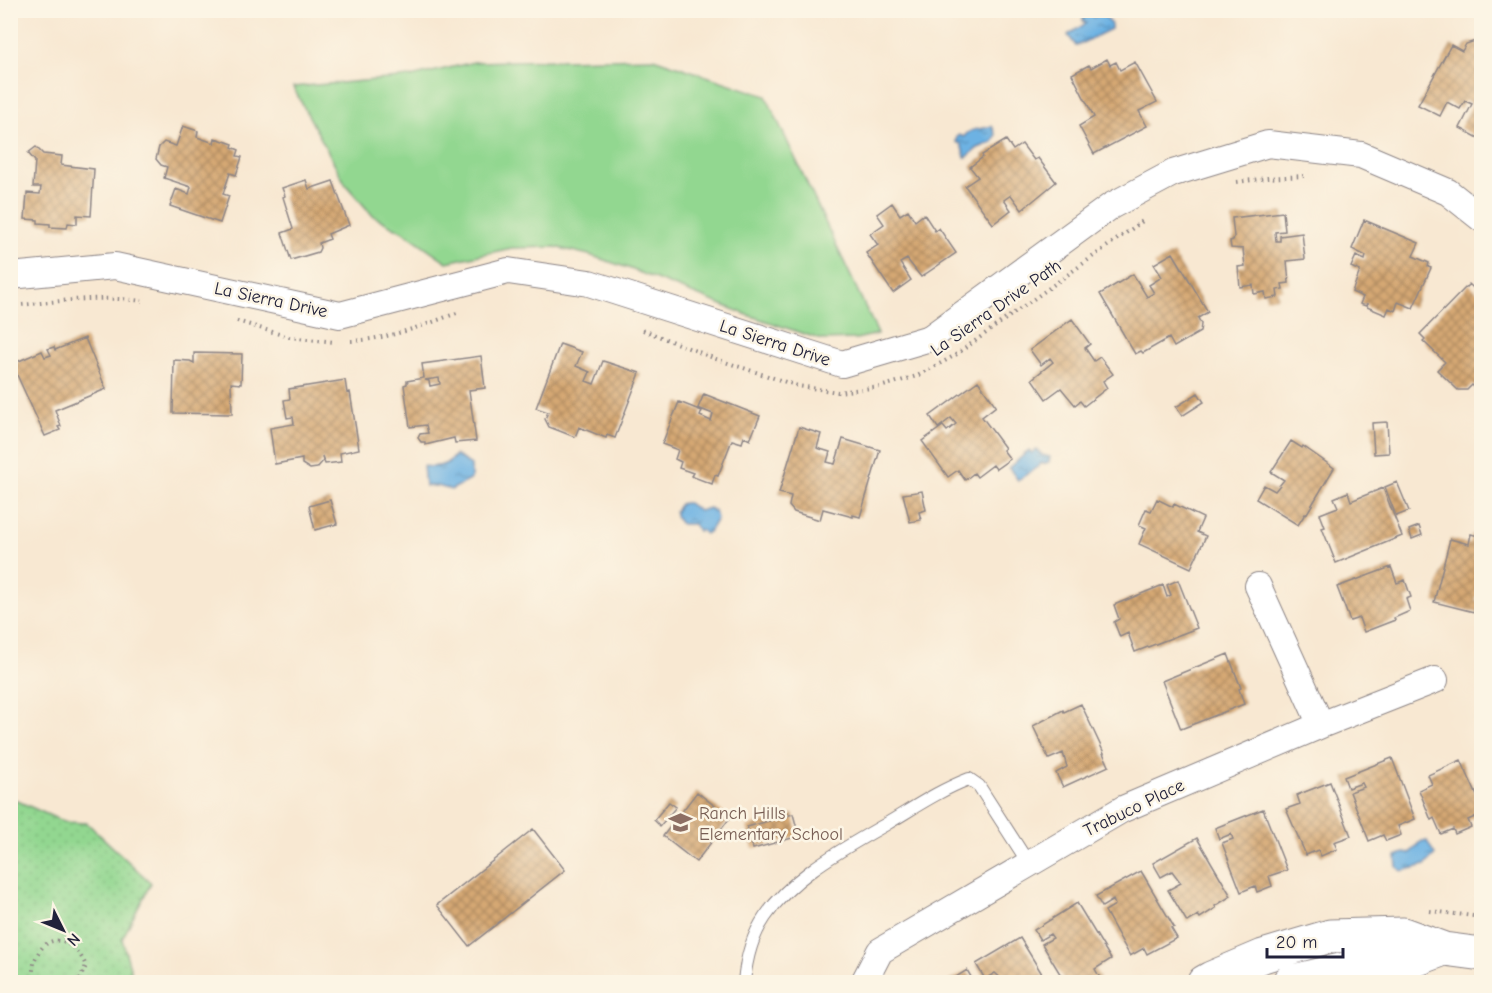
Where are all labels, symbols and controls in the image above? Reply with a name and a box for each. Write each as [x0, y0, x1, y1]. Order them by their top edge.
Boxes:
street label: La Sierra Drive Path [927, 255, 1065, 361]
street label: La Sierra Drive [213, 278, 329, 322]
street label: La Sierra Drive [717, 315, 833, 371]
street label: Trabuco Place [1080, 775, 1188, 841]
place label: Ranch Hills Elementary School [699, 803, 843, 845]
school or university icon: Ranch Hills Elementary School [668, 810, 694, 836]
north arrow [33, 900, 93, 960]
scale bar [1267, 921, 1344, 959]
text: N [63, 930, 83, 950]
text: 20 m [1276, 932, 1317, 953]

